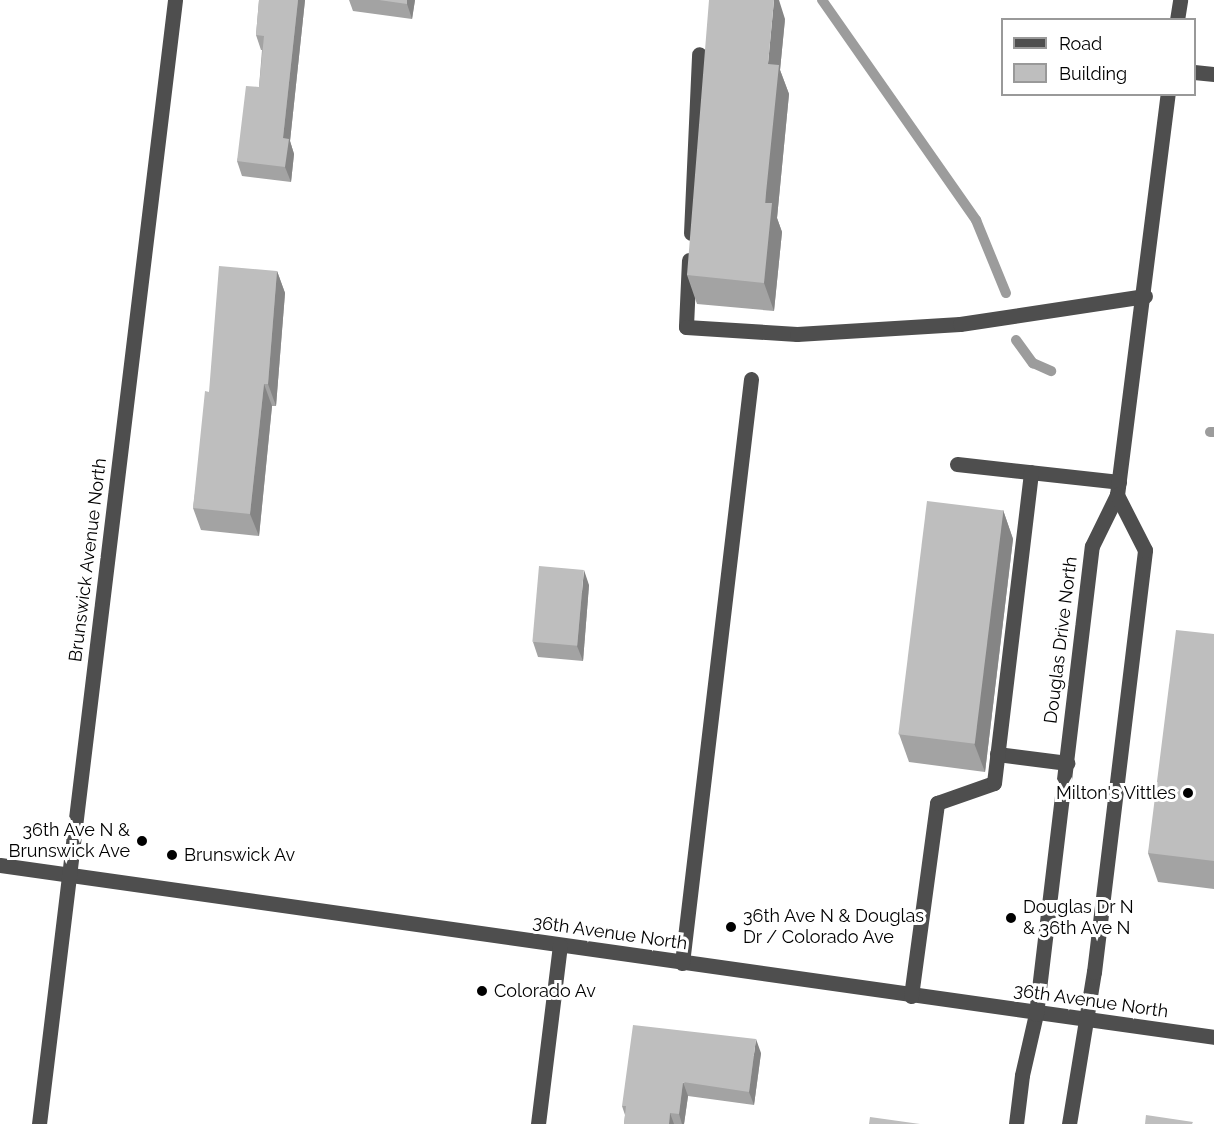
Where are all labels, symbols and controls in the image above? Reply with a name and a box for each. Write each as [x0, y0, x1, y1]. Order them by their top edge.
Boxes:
legend [1001, 18, 1196, 96]
text: Road [1059, 33, 1102, 54]
text: Building [1059, 63, 1127, 84]
street label: Brunswick Avenue North [65, 457, 111, 663]
street label: Douglas Drive North [1040, 555, 1082, 725]
place label: Milton's Vittles [1055, 782, 1176, 804]
marker: Milton's Vittles [1181, 786, 1195, 800]
place label: 36th Ave N & Brunswick Ave [8, 820, 130, 862]
marker: 36th Ave N & Brunswick Ave [135, 834, 149, 848]
place label: Brunswick Av [184, 844, 296, 866]
marker: Brunswick Av [165, 848, 179, 862]
place label: Douglas Dr N & 36th Ave N [1023, 897, 1134, 940]
place label: 36th Ave N & Douglas Dr / Colorado Ave [743, 906, 924, 948]
street label: 36th Avenue North [531, 911, 689, 955]
marker: Douglas Dr N & 36th Ave N [1004, 911, 1018, 925]
marker: 36th Ave N & Douglas Dr / Colorado Ave [724, 920, 738, 934]
street label: 36th Avenue North [1012, 979, 1170, 1023]
place label: Colorado Av [494, 980, 596, 1002]
marker: Colorado Av [475, 984, 489, 998]

